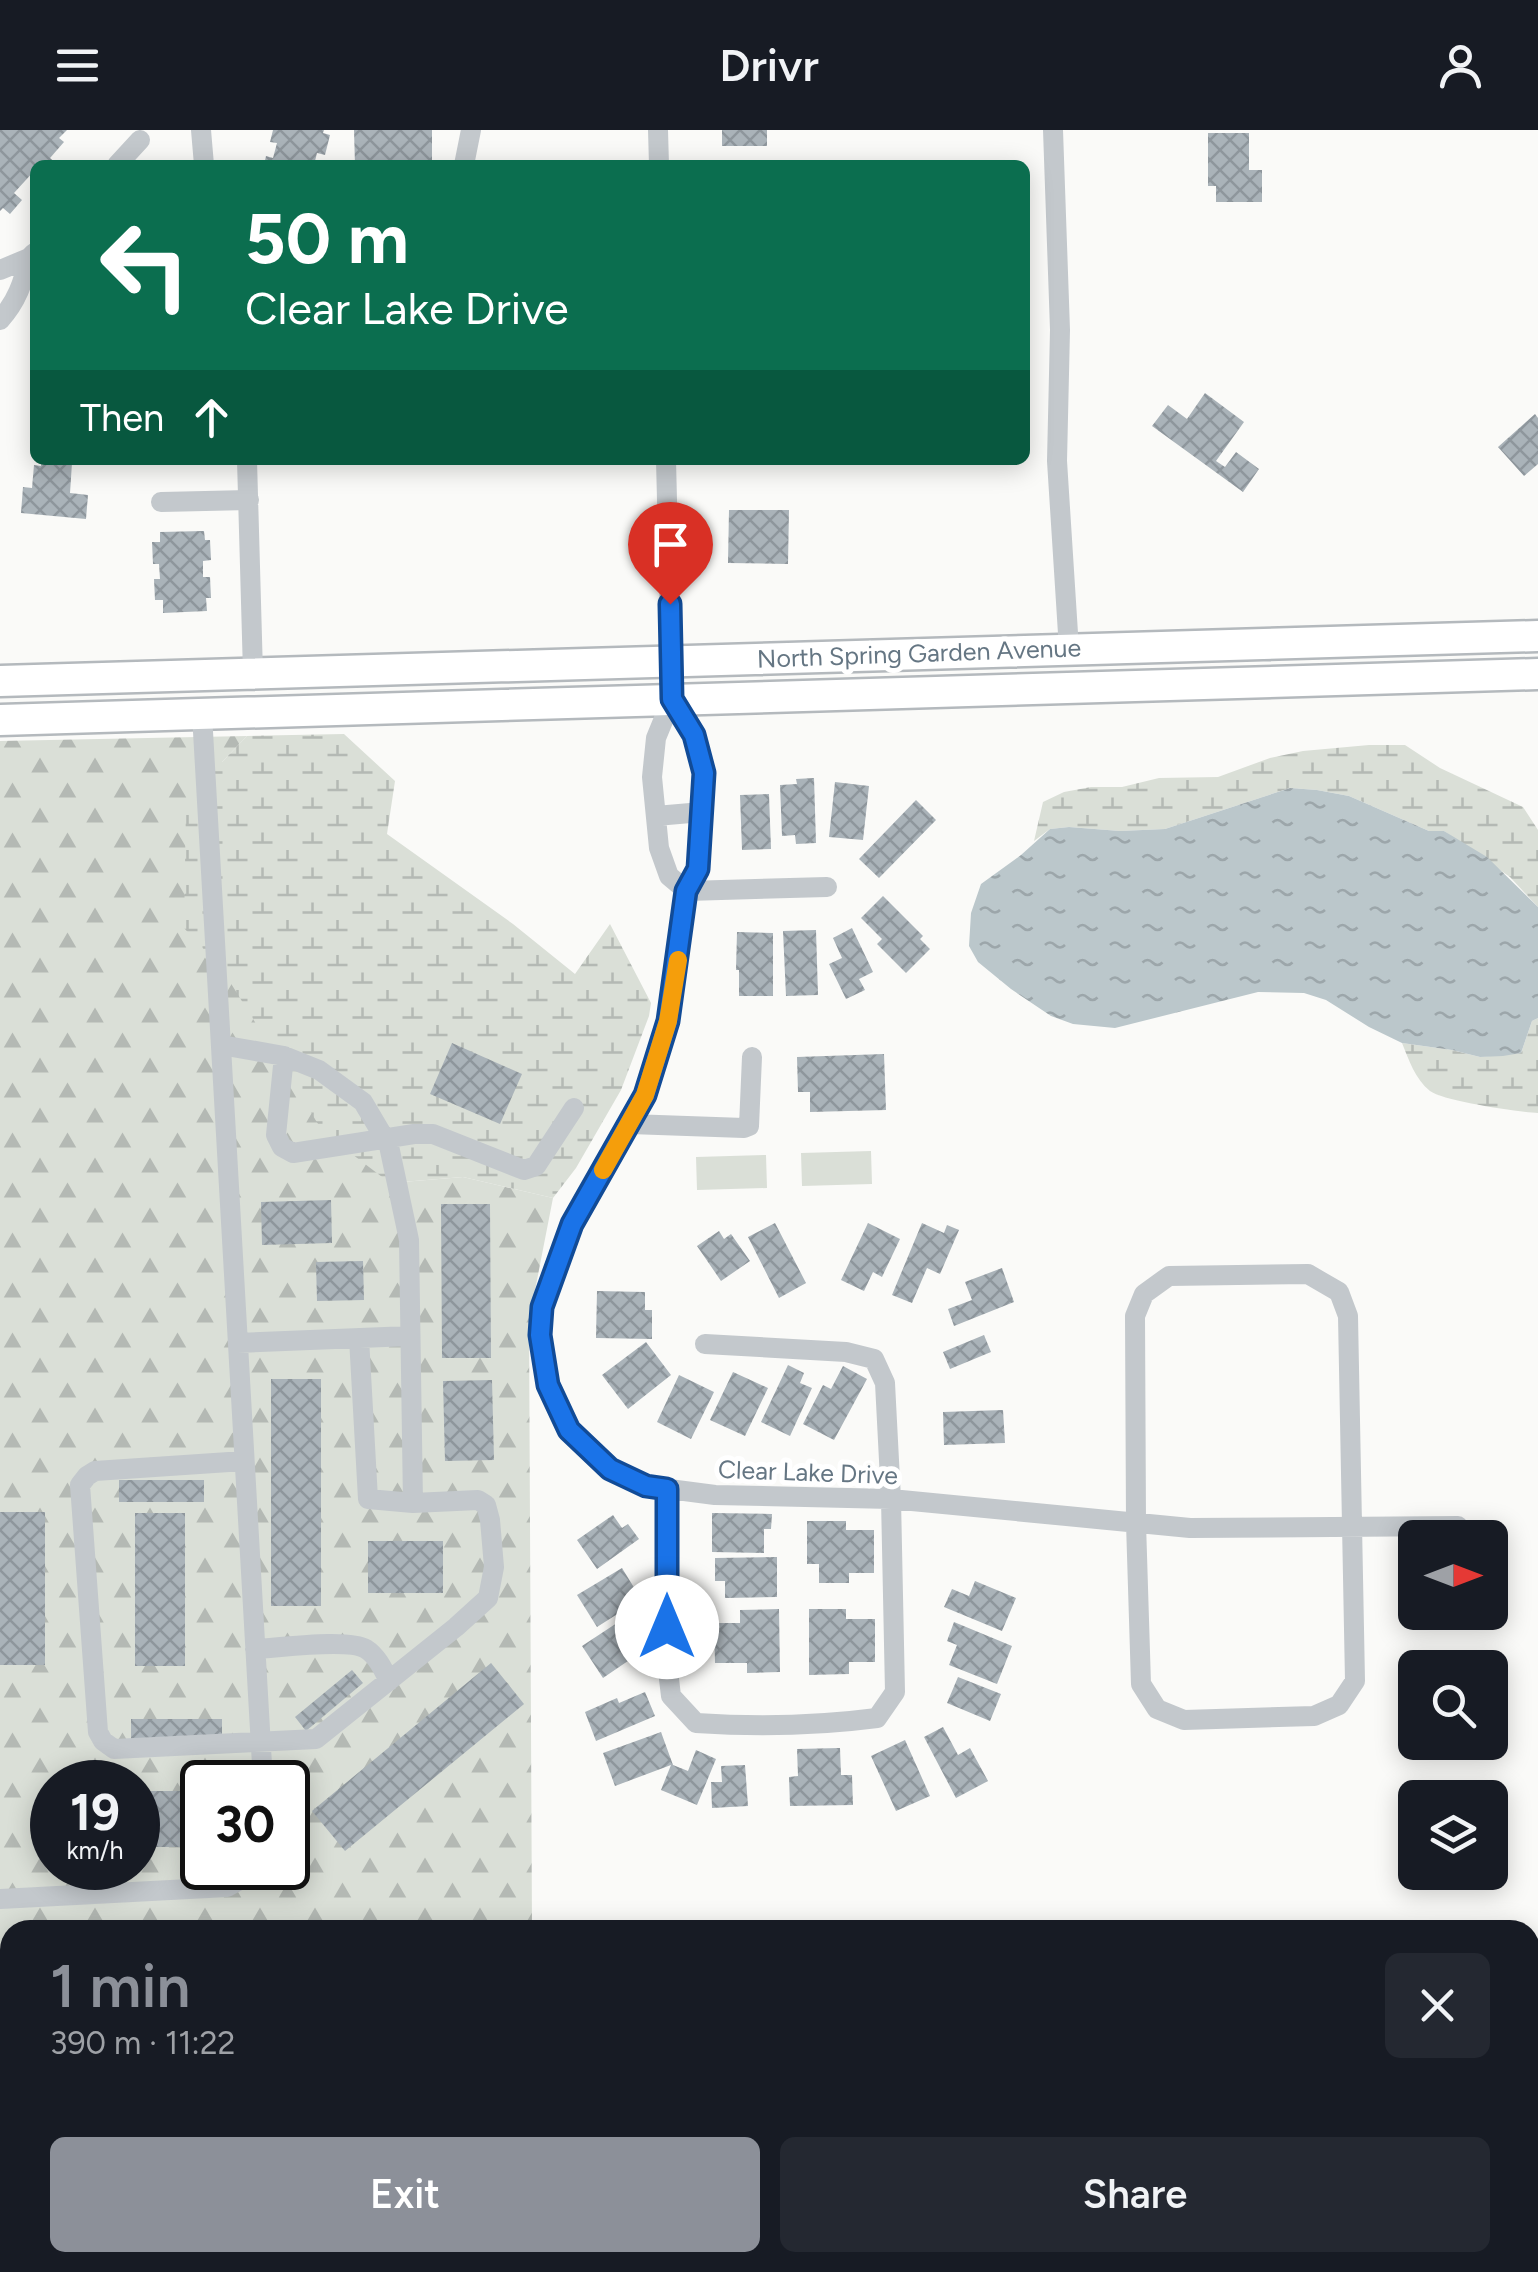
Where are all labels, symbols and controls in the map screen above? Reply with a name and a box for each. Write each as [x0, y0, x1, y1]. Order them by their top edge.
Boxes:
icon: menu [50, 38, 105, 93]
text: Drivr [719, 38, 819, 92]
icon: person [1433, 38, 1488, 93]
text: 50 m [245, 196, 409, 281]
icon: left [80, 200, 210, 330]
text: Clear Lake Drive [245, 281, 569, 335]
icon: ahead [184, 390, 239, 445]
text: Then [80, 395, 164, 441]
pin [628, 502, 713, 605]
icon: arrive [643, 517, 698, 572]
street label: North Spring Garden Avenue [756, 632, 1082, 674]
street label: Clear Lake Drive [718, 1454, 898, 1490]
north arrow [1398, 1520, 1508, 1630]
map controls [1398, 1520, 1508, 1890]
position arrow [615, 1575, 719, 1679]
button: search [1398, 1650, 1508, 1760]
speed limit sign: 30 [180, 1760, 310, 1890]
button: layers [1398, 1780, 1508, 1890]
text: 19 [70, 1782, 120, 1843]
text: km/h [66, 1835, 124, 1865]
text: 1 min [50, 1950, 190, 2022]
button: close [1385, 1953, 1490, 2058]
text: 390 m · 11:22 [50, 2024, 235, 2062]
button: Exit [50, 2137, 760, 2252]
button: Share [780, 2137, 1490, 2252]

